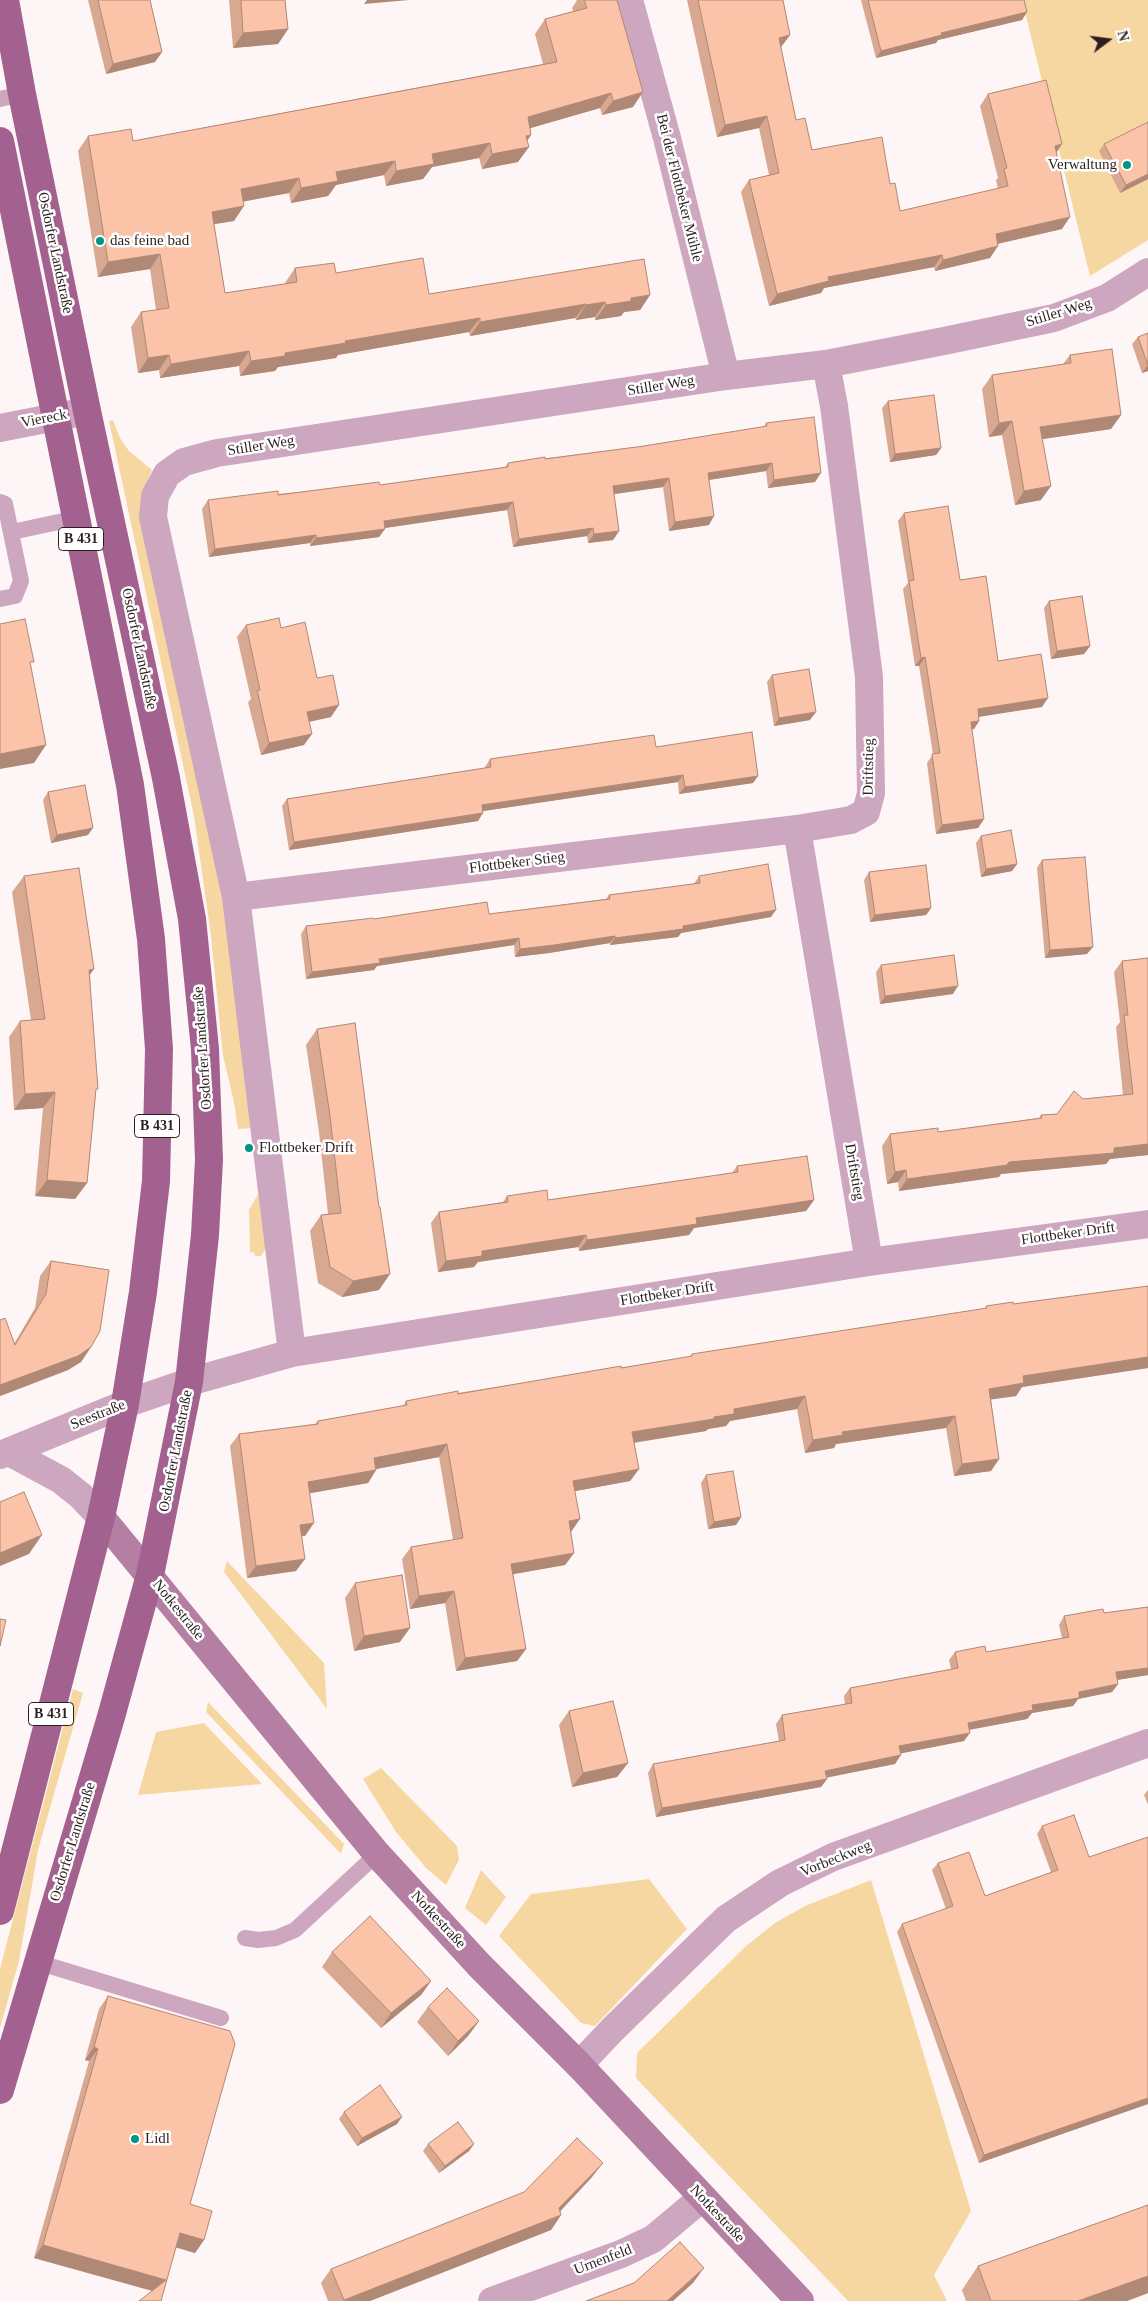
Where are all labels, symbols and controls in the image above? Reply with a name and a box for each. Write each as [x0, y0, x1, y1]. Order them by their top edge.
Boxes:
north arrow [1083, 15, 1133, 65]
text: N [1114, 29, 1132, 43]
street label: Bei der Flottbeker Mühle [652, 112, 706, 264]
place label: Verwaltung [1048, 156, 1117, 174]
marker: Verwaltung [1121, 159, 1133, 171]
street label: Osdorfer Landstraße [33, 191, 77, 315]
place label: das feine bad [110, 232, 189, 250]
marker: das feine bad [94, 235, 106, 247]
street label: Stiller Weg [1024, 295, 1094, 331]
street label: Stiller Weg [626, 372, 696, 400]
street label: Viereck [19, 406, 69, 432]
street label: Stiller Weg [226, 432, 296, 460]
road number: B 431 [58, 528, 104, 550]
street label: Osdorfer Landstraße [117, 587, 161, 711]
street label: Driftstieg [859, 738, 879, 796]
street label: Flottbeker Stieg [468, 848, 566, 878]
street label: Osdorfer Landstraße [190, 986, 216, 1110]
road number: B 431 [134, 1114, 180, 1138]
place label: Flottbeker Drift [259, 1139, 354, 1157]
marker: Flottbeker Drift [243, 1142, 255, 1154]
street label: Driftstieg [840, 1142, 868, 1202]
street label: Flottbeker Drift [1020, 1219, 1116, 1249]
street label: Flottbeker Drift [619, 1278, 715, 1310]
street label: Osdorfer Landstraße [155, 1389, 197, 1513]
street label: Seestraße [68, 1396, 128, 1434]
street label: Notkestraße [148, 1576, 208, 1644]
road number: B 431 [28, 1702, 74, 1726]
street label: Osdorfer Landstraße [46, 1780, 100, 1904]
street label: Vorbeckweg [798, 1837, 874, 1881]
street label: Notkestraße [407, 1887, 469, 1953]
place label: Lidl [145, 2130, 170, 2148]
marker: Lidl [129, 2133, 141, 2145]
street label: Notkestraße [686, 2181, 748, 2247]
street label: Urnenfeld [571, 2241, 635, 2279]

